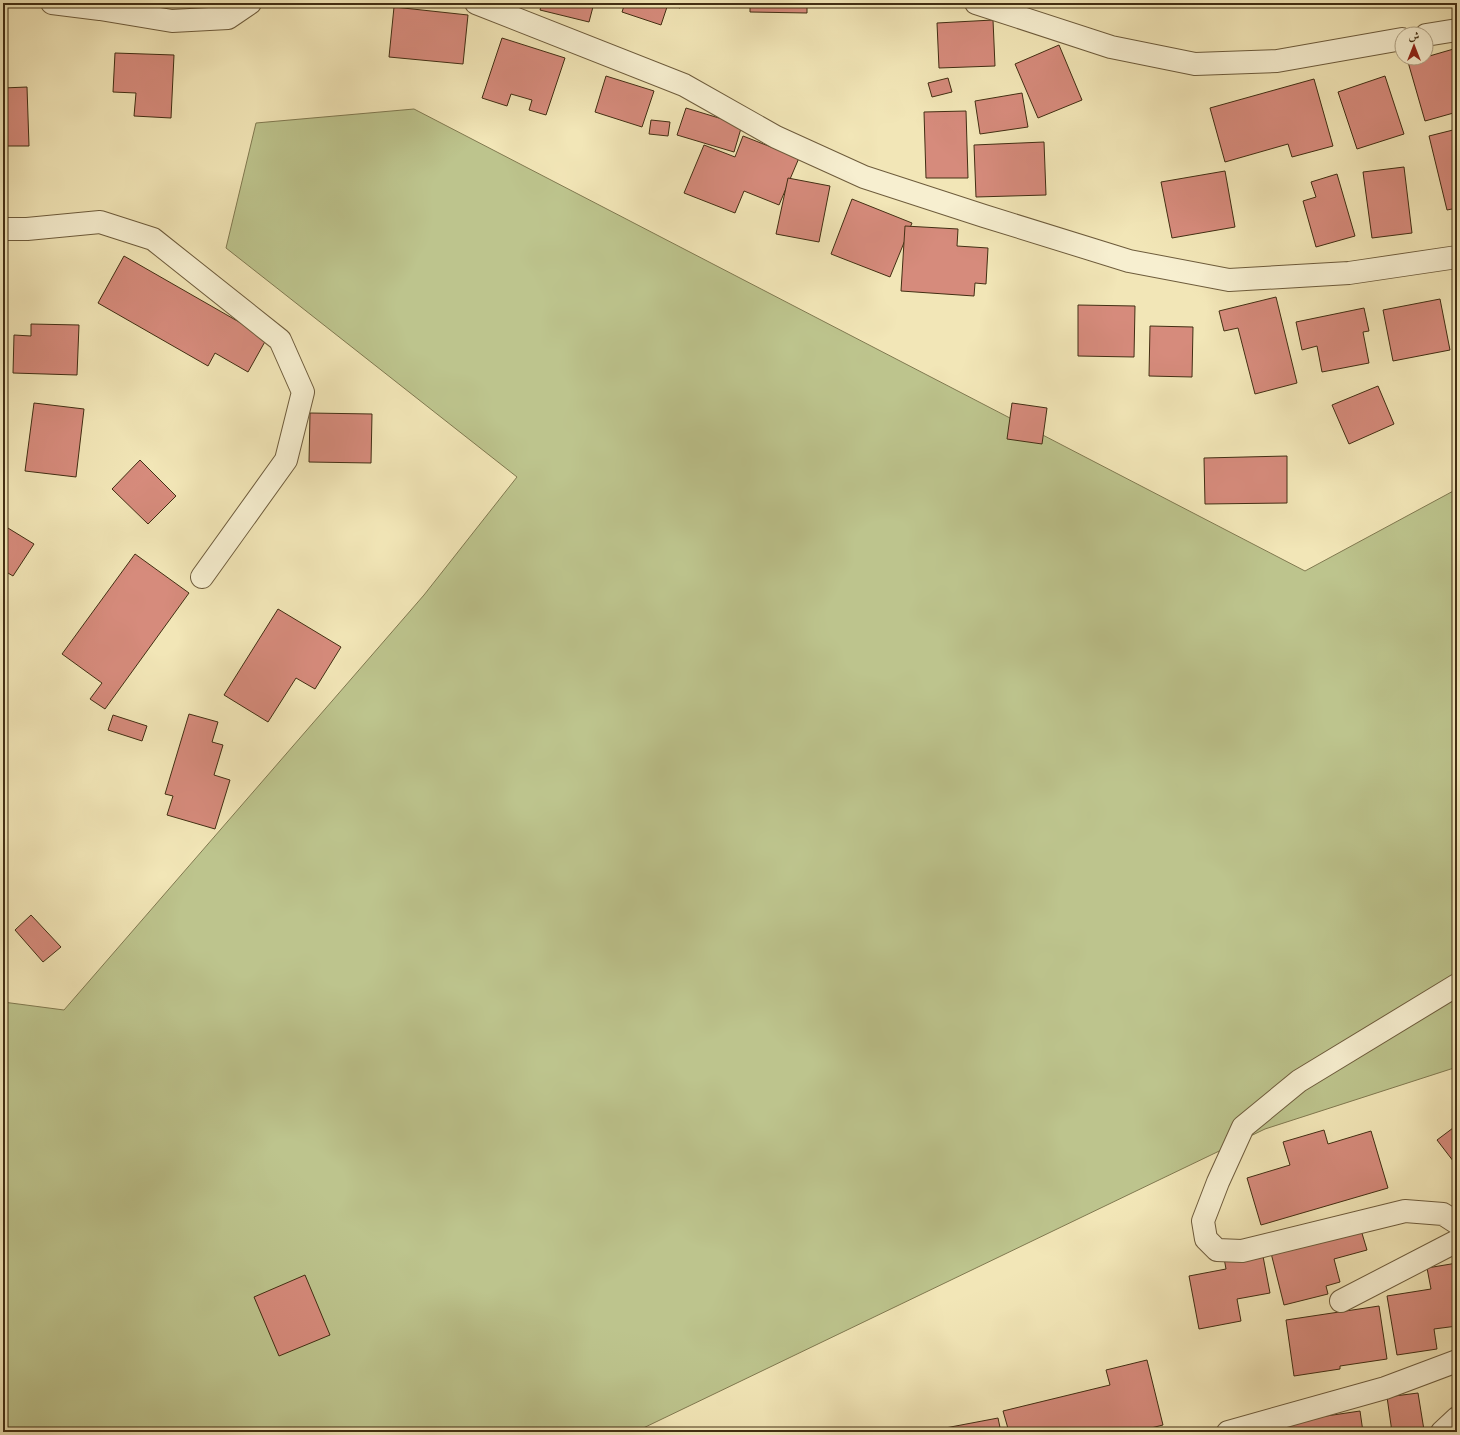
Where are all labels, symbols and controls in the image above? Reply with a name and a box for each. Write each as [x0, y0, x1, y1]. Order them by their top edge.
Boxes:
north arrow [1394, 26, 1434, 66]
text: ش [1409, 30, 1420, 43]

